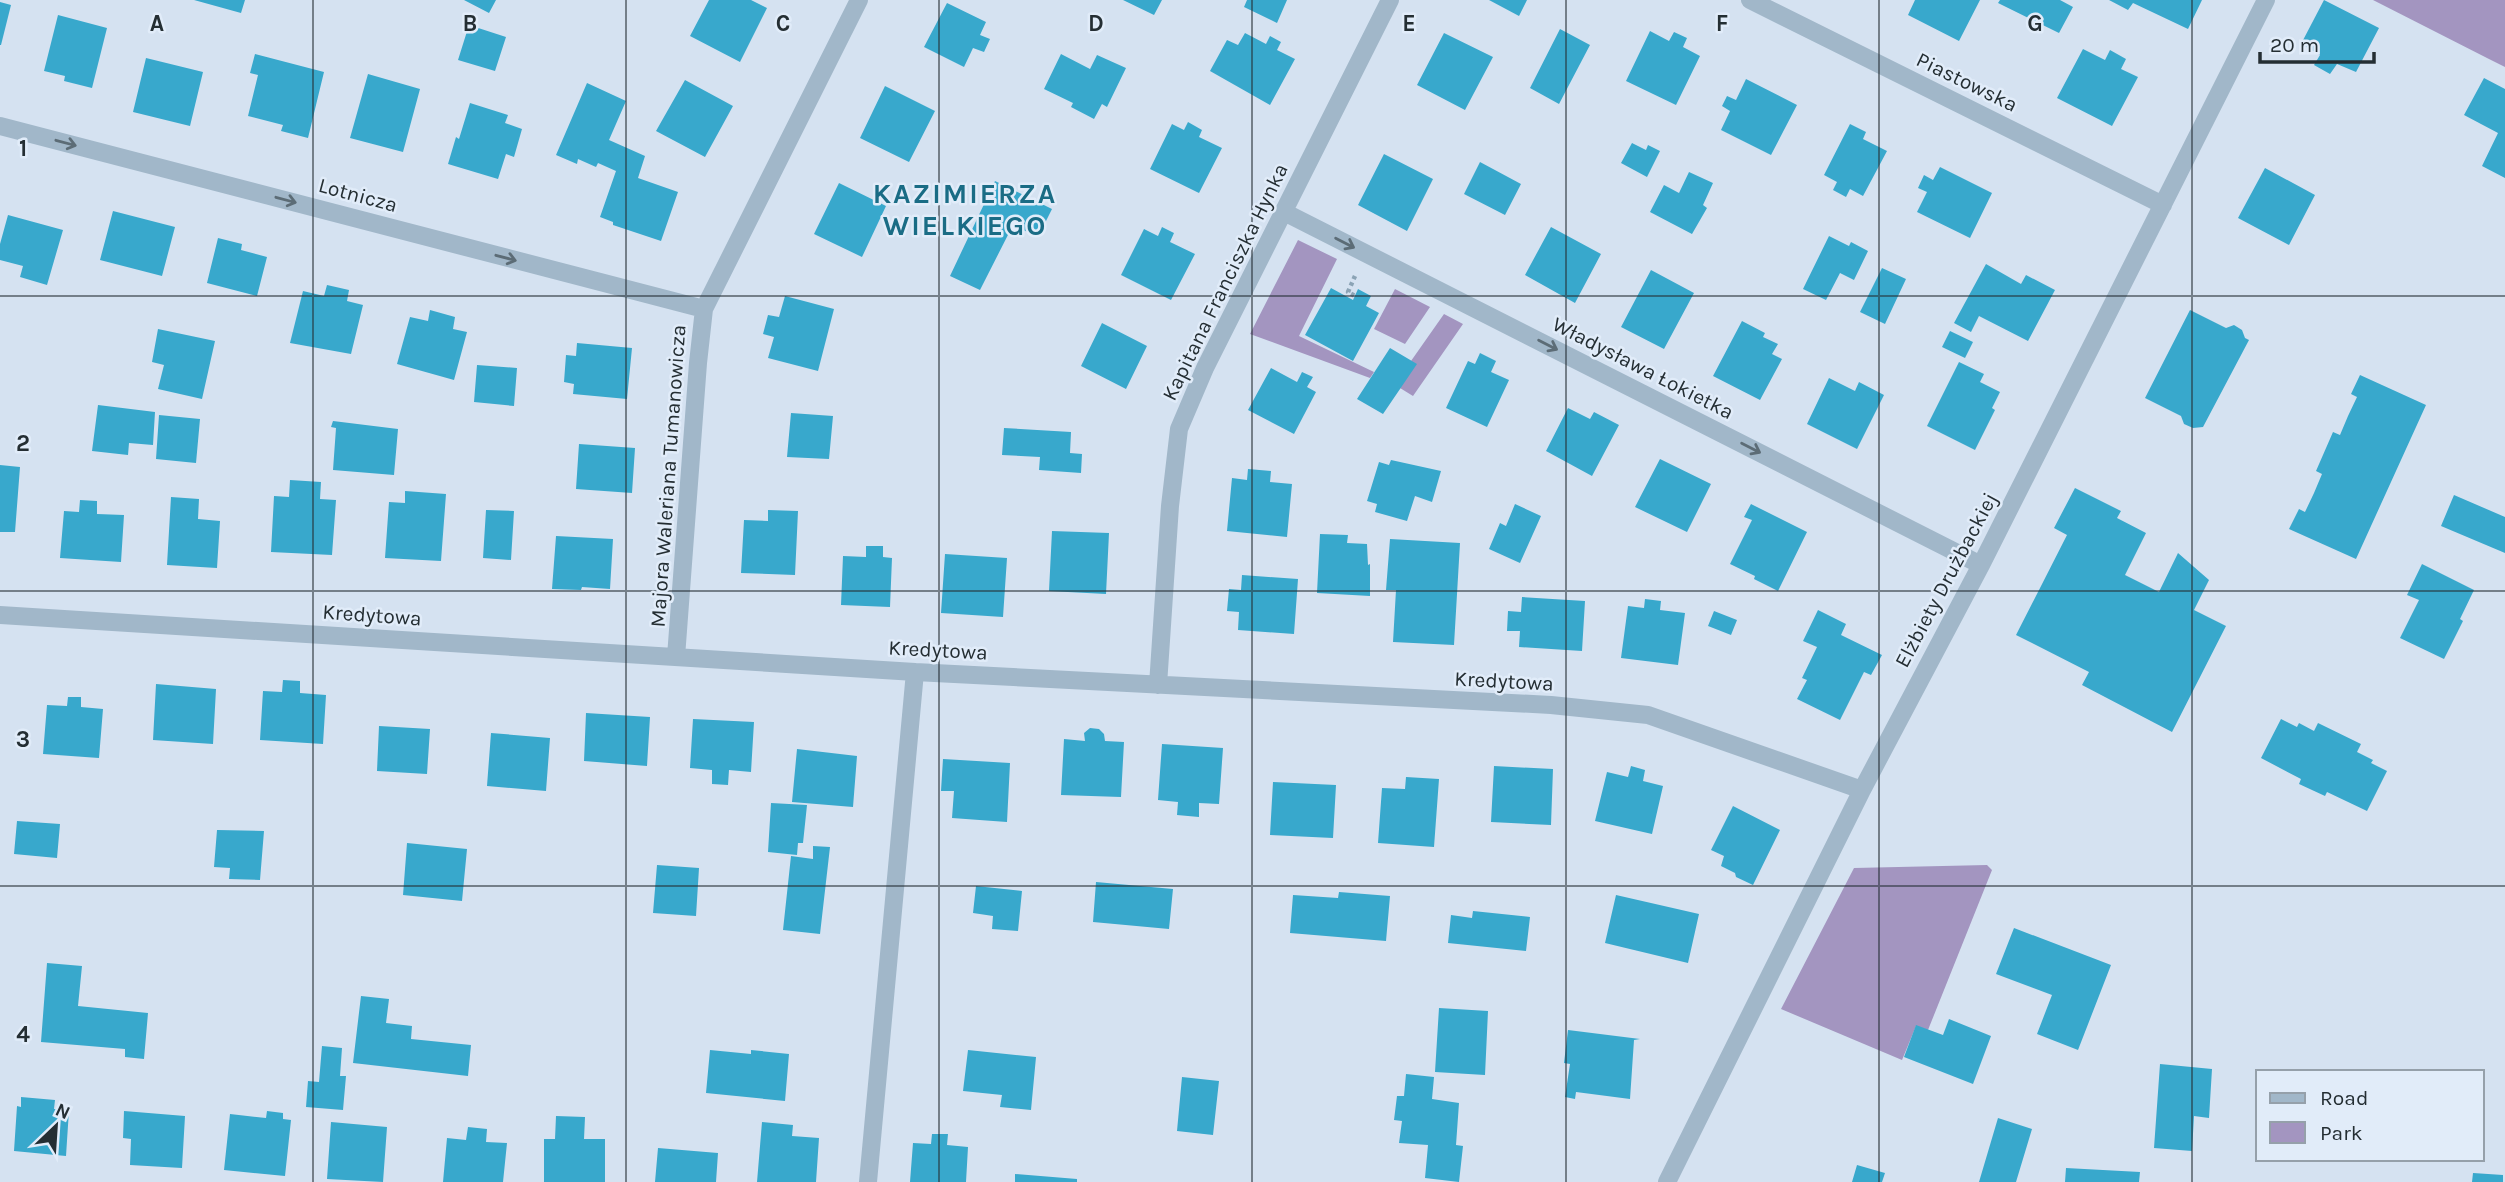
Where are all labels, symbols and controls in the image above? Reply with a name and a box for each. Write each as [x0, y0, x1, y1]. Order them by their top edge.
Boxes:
text: A [150, 10, 164, 37]
text: B [463, 10, 477, 37]
text: C [776, 10, 790, 37]
text: D [1088, 10, 1104, 37]
text: E [1402, 10, 1416, 37]
text: F [1716, 10, 1728, 37]
text: G [2027, 10, 2043, 37]
scale bar [2260, 21, 2374, 65]
text: 20 m [2270, 33, 2319, 57]
street label: Piastowska [1913, 47, 2021, 117]
text: 1 [19, 135, 27, 162]
one-way arrow [54, 137, 77, 150]
street label: Kapitana Franciszka Hynka [1157, 160, 1293, 404]
street label: Lotnicza [316, 173, 400, 217]
district label: KAZIMIERZA WIELKIEGO [873, 177, 1057, 242]
one-way arrow [274, 194, 297, 207]
one-way arrow [1334, 236, 1355, 250]
one-way arrow [494, 252, 517, 265]
street label: Władysława Łokietka [1548, 312, 1738, 424]
street label: Majora Waleriana Tumanowicza [645, 324, 691, 628]
one-way arrow [1537, 339, 1558, 353]
text: 2 [16, 430, 30, 457]
one-way arrow [1740, 442, 1761, 456]
street label: Elżbiety Drużbackiej [1890, 489, 2002, 671]
street label: Kredytowa [322, 600, 422, 630]
street label: Kredytowa [888, 635, 988, 665]
street label: Kredytowa [1454, 666, 1554, 696]
text: 3 [16, 726, 30, 753]
text: 4 [16, 1021, 30, 1048]
legend [2256, 1070, 2484, 1161]
text: Road [2320, 1086, 2368, 1110]
north arrow [21, 1091, 91, 1161]
text: N [52, 1099, 74, 1124]
text: Park [2320, 1121, 2363, 1145]

